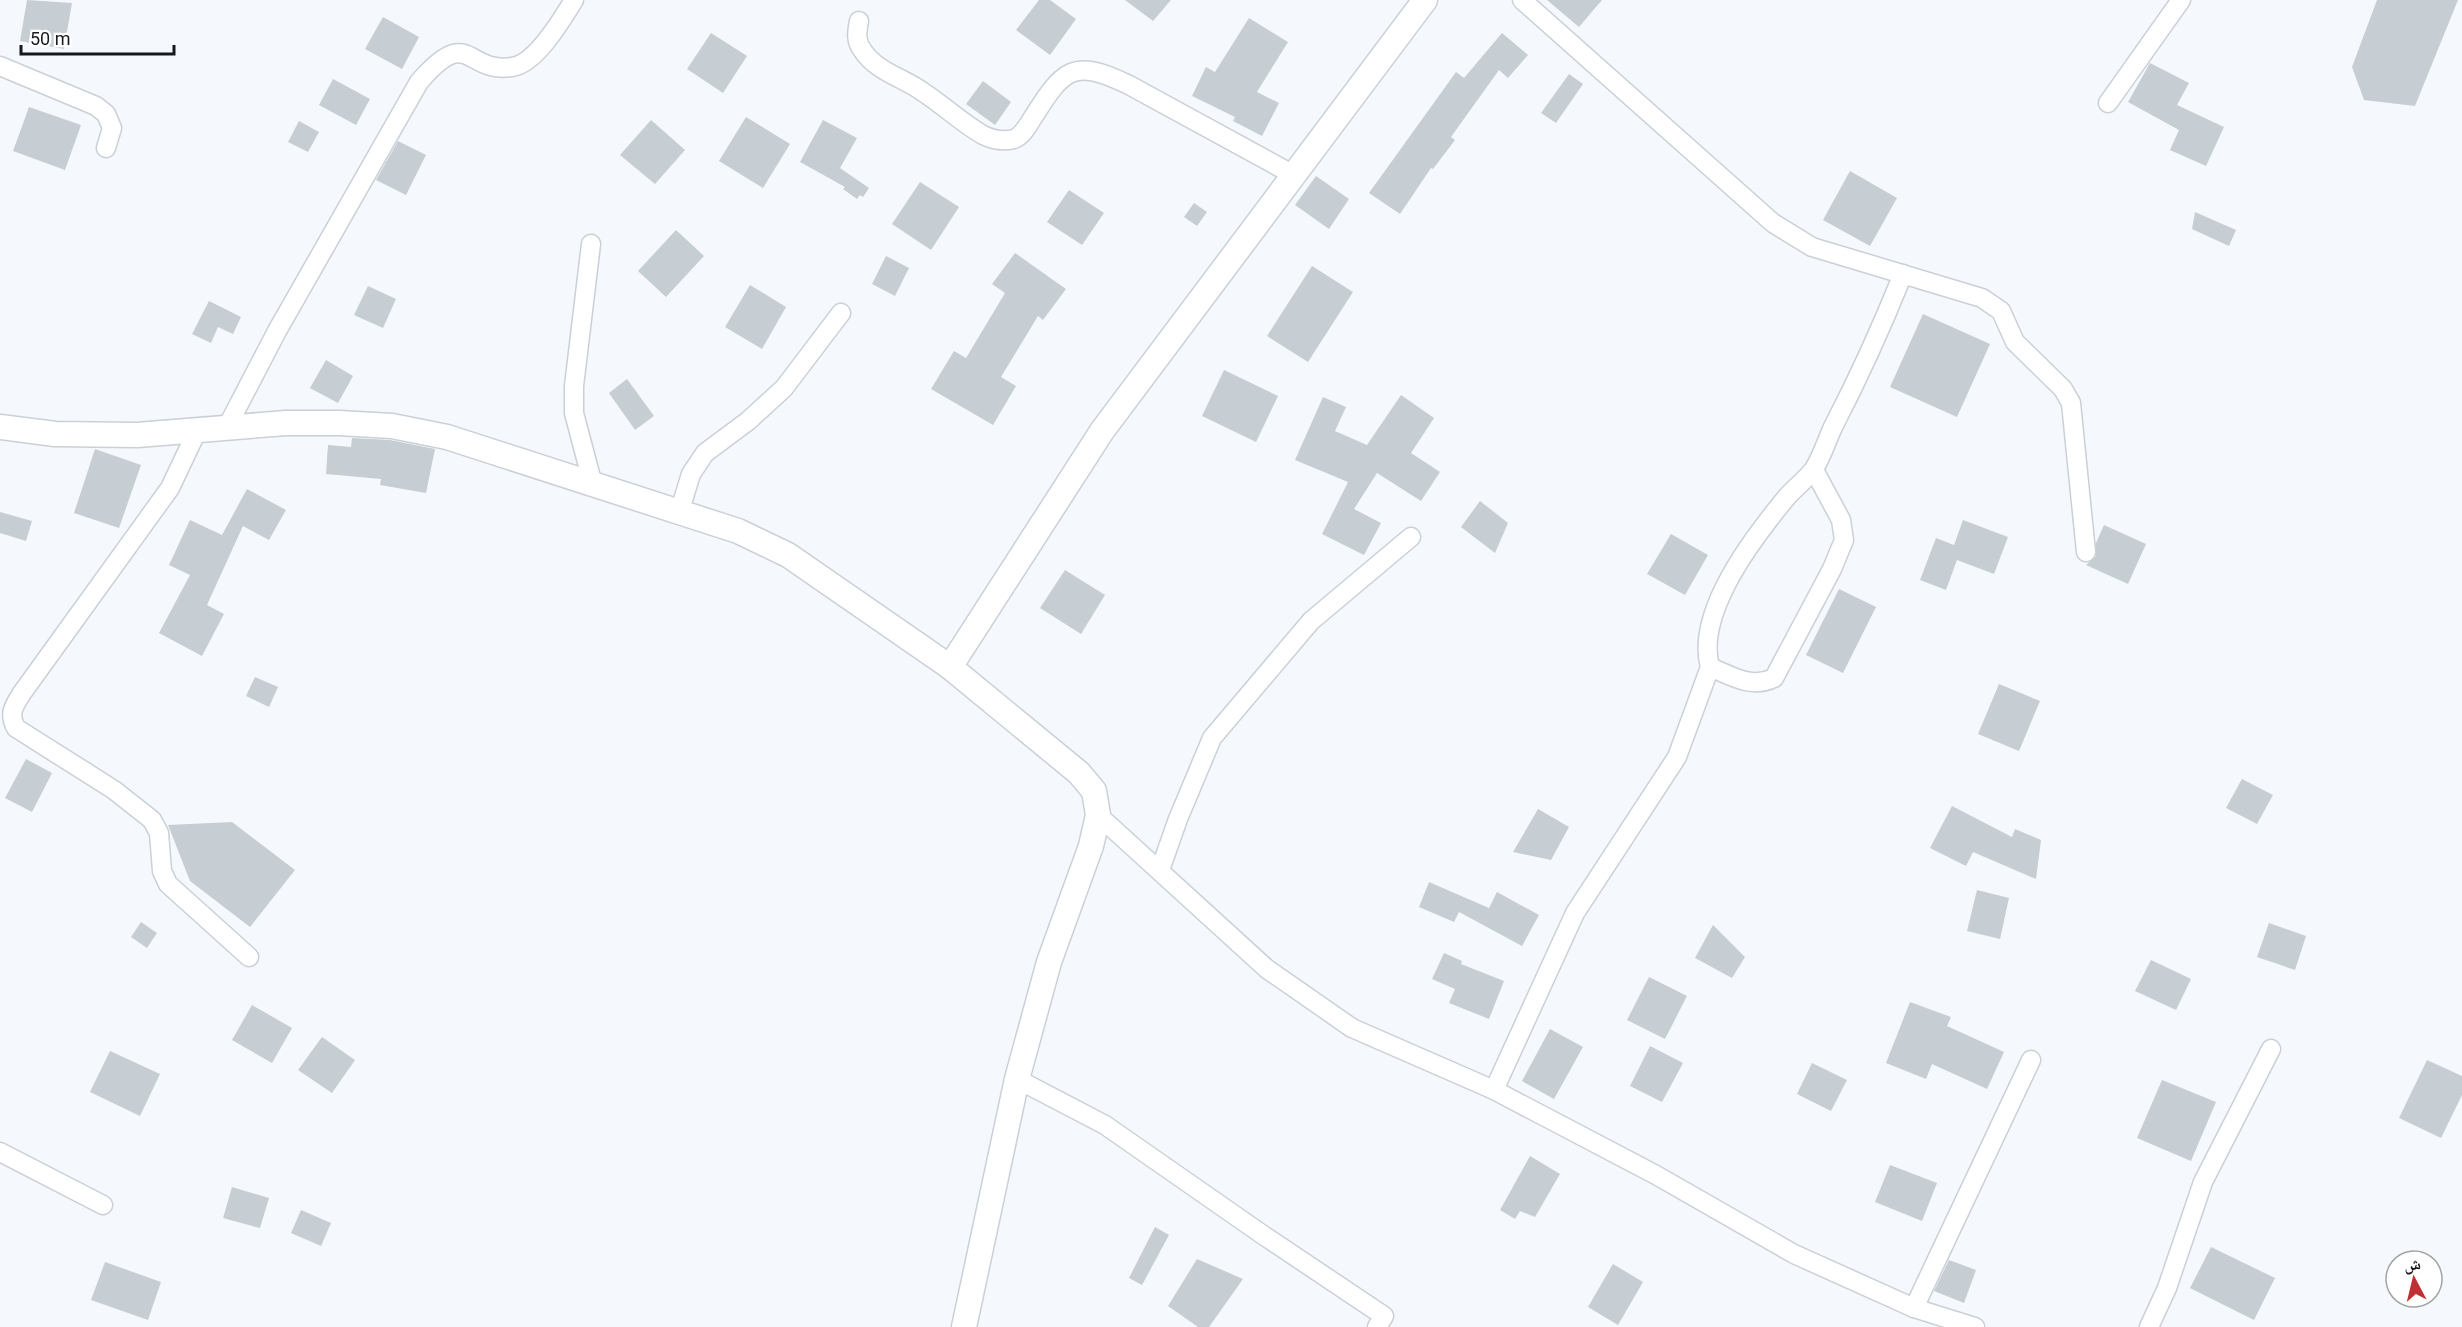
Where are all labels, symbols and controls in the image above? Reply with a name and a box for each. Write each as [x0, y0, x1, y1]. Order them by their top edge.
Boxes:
scale bar [21, 18, 174, 56]
text: 50 m [30, 28, 70, 49]
north arrow [2384, 1249, 2444, 1309]
text: ش [2403, 1254, 2422, 1275]

